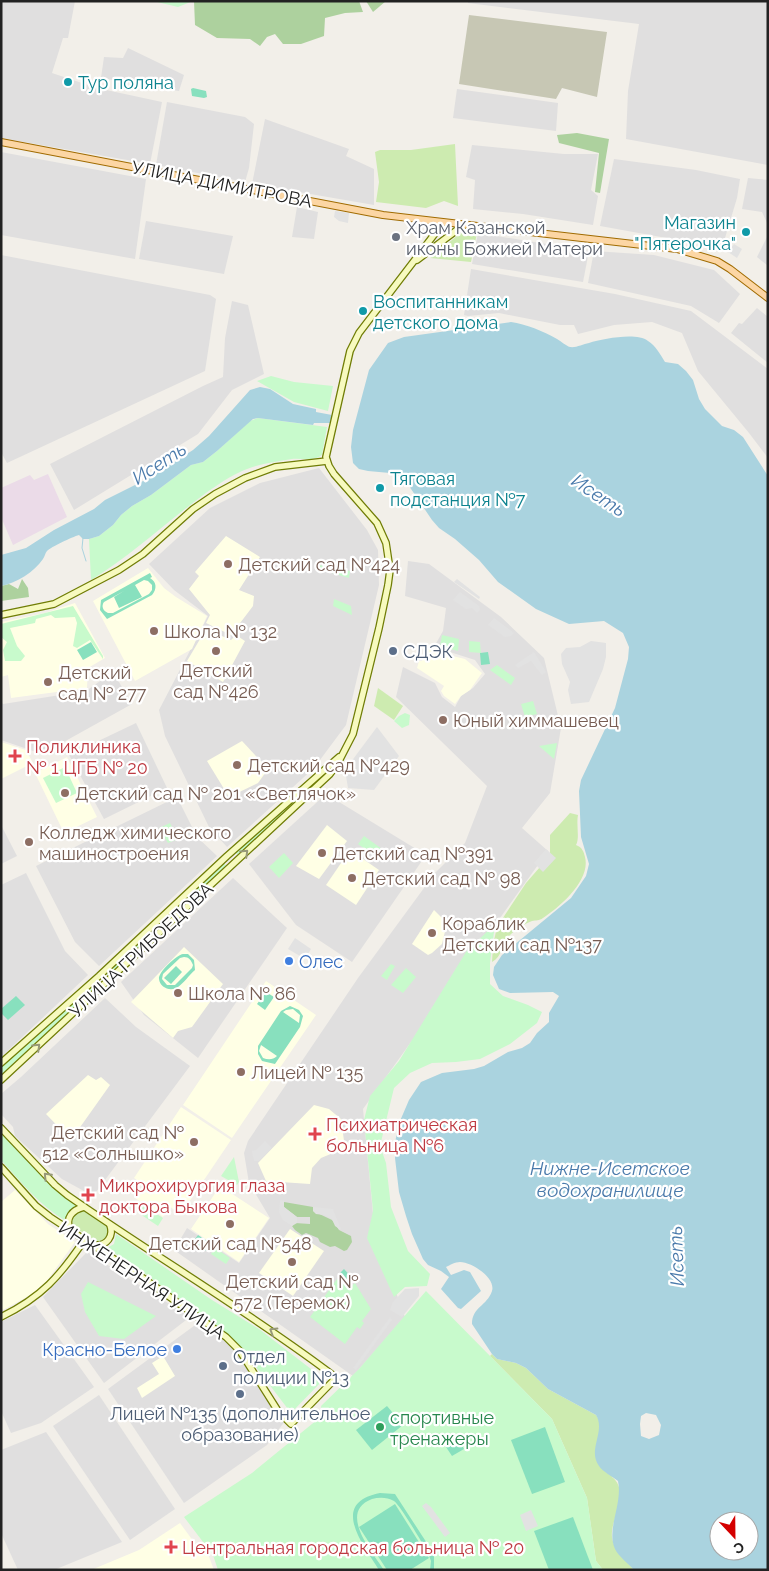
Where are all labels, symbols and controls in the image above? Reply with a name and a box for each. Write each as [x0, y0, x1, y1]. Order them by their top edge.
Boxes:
place label: Тур поляна [78, 72, 174, 93]
marker: Тур поляна [62, 76, 74, 88]
street label: УЛИЦА ДИМИТРОВА [130, 156, 314, 212]
place label: Магазин "Пятерочка" [634, 212, 736, 254]
place label: Храм Казанской иконы Божией Матери [406, 217, 603, 259]
marker: Магазин "Пятерочка" [740, 226, 752, 238]
marker: Храм Казанской иконы Божией Матери [390, 231, 402, 243]
place label: Воспитанникам детского дома [373, 291, 508, 333]
marker: Воспитанникам детского дома [357, 305, 369, 317]
water label: Исеть [128, 437, 190, 489]
place label: Тяговая подстанция №7 [390, 468, 526, 510]
water label: Исеть [568, 469, 630, 521]
marker: Тяговая подстанция №7 [374, 482, 386, 494]
place label: Детский сад №424 [238, 554, 400, 575]
marker: Детский сад №424 [222, 558, 234, 570]
place label: Школа № 132 [164, 621, 277, 642]
marker: Школа № 132 [148, 625, 160, 637]
place label: СДЭК [403, 641, 453, 662]
marker: Детский сад №426 [210, 645, 222, 657]
marker: СДЭК [387, 645, 399, 657]
place label: Детский сад №426 [173, 660, 259, 702]
place label: Детcкий сад № 277 [58, 662, 147, 704]
marker: Детcкий сад № 277 [42, 676, 54, 688]
place label: Юный химмашевец [453, 710, 619, 731]
marker: Юный химмашевец [437, 714, 449, 726]
place label: Поликлиника № 1 ЦГБ № 20 [26, 736, 148, 778]
marker: Поликлиника № 1 ЦГБ № 20 [8, 749, 22, 763]
place label: Детский сад №429 [247, 755, 410, 776]
marker: Детский сад №429 [231, 759, 243, 771]
place label: Детский сад № 201 «Светлячок» [75, 783, 356, 804]
marker: Детский сад № 201 «Светлячок» [59, 787, 71, 799]
place label: Колледж химического машиностроения [39, 822, 232, 864]
marker: Колледж химического машиностроения [23, 836, 35, 848]
place label: Детский сад №391 [332, 843, 493, 864]
marker: Детский сад №391 [316, 847, 328, 859]
one-way arrow [240, 850, 249, 859]
place label: Детский сад № 98 [362, 868, 521, 889]
marker: Детский сад № 98 [346, 872, 358, 884]
street label: УЛИЦА ГРИБОЕДОВА [65, 878, 217, 1022]
place label: Кораблик Детский сад №137 [442, 913, 602, 955]
marker: Кораблик Детский сад №137 [426, 927, 438, 939]
place label: Олес [299, 951, 343, 972]
marker: Олес [283, 955, 295, 967]
place label: Школа № 86 [188, 983, 296, 1004]
marker: Школа № 86 [172, 987, 184, 999]
one-way arrow [31, 1044, 40, 1053]
place label: Лицей № 135 [251, 1062, 363, 1083]
marker: Лицей № 135 [235, 1066, 247, 1078]
place label: Психиатрическая больница №6 [326, 1114, 477, 1156]
place label: Детский сад № 512 «Солнышко» [42, 1122, 184, 1164]
marker: Психиатрическая больница №6 [308, 1127, 322, 1141]
marker: Детский сад № 512 «Солнышко» [188, 1136, 200, 1148]
water label: Нижне-Исетское водохранилище [530, 1157, 690, 1201]
one-way arrow [44, 1173, 53, 1182]
place label: Микрохирургия глаза доктора Быкова [99, 1175, 285, 1217]
marker: Микрохирургия глаза доктора Быкова [81, 1188, 95, 1202]
street label: ИНЖЕНЕРНАЯ УЛИЦА [55, 1217, 229, 1343]
marker: Детский сад №548 [224, 1218, 236, 1230]
water label: Исеть [664, 1225, 688, 1287]
place label: Детский сад №548 [148, 1233, 312, 1254]
marker: Детский сад № 572 (Теремок) [286, 1256, 298, 1268]
place label: Детский сад № 572 (Теремок) [225, 1271, 359, 1313]
one-way arrow [269, 1328, 278, 1338]
place label: Красно-Белое [42, 1339, 167, 1360]
marker: Красно-Белое [171, 1343, 183, 1355]
place label: Отдел полиции №13 [233, 1346, 349, 1388]
marker: Отдел полиции №13 [217, 1360, 229, 1372]
marker: Лицей №135 (дополнительное образование) [234, 1388, 246, 1400]
place label: Лицей №135 (дополнительное образование) [110, 1403, 371, 1445]
place label: спортивные тренажеры [390, 1407, 495, 1449]
marker: спортивные тренажеры [374, 1421, 386, 1433]
north arrow [709, 1511, 759, 1561]
place label: Центральная городская больница № 20 [182, 1537, 524, 1558]
text: С [731, 1539, 746, 1557]
marker: Центральная городская больница № 20 [164, 1540, 178, 1554]

